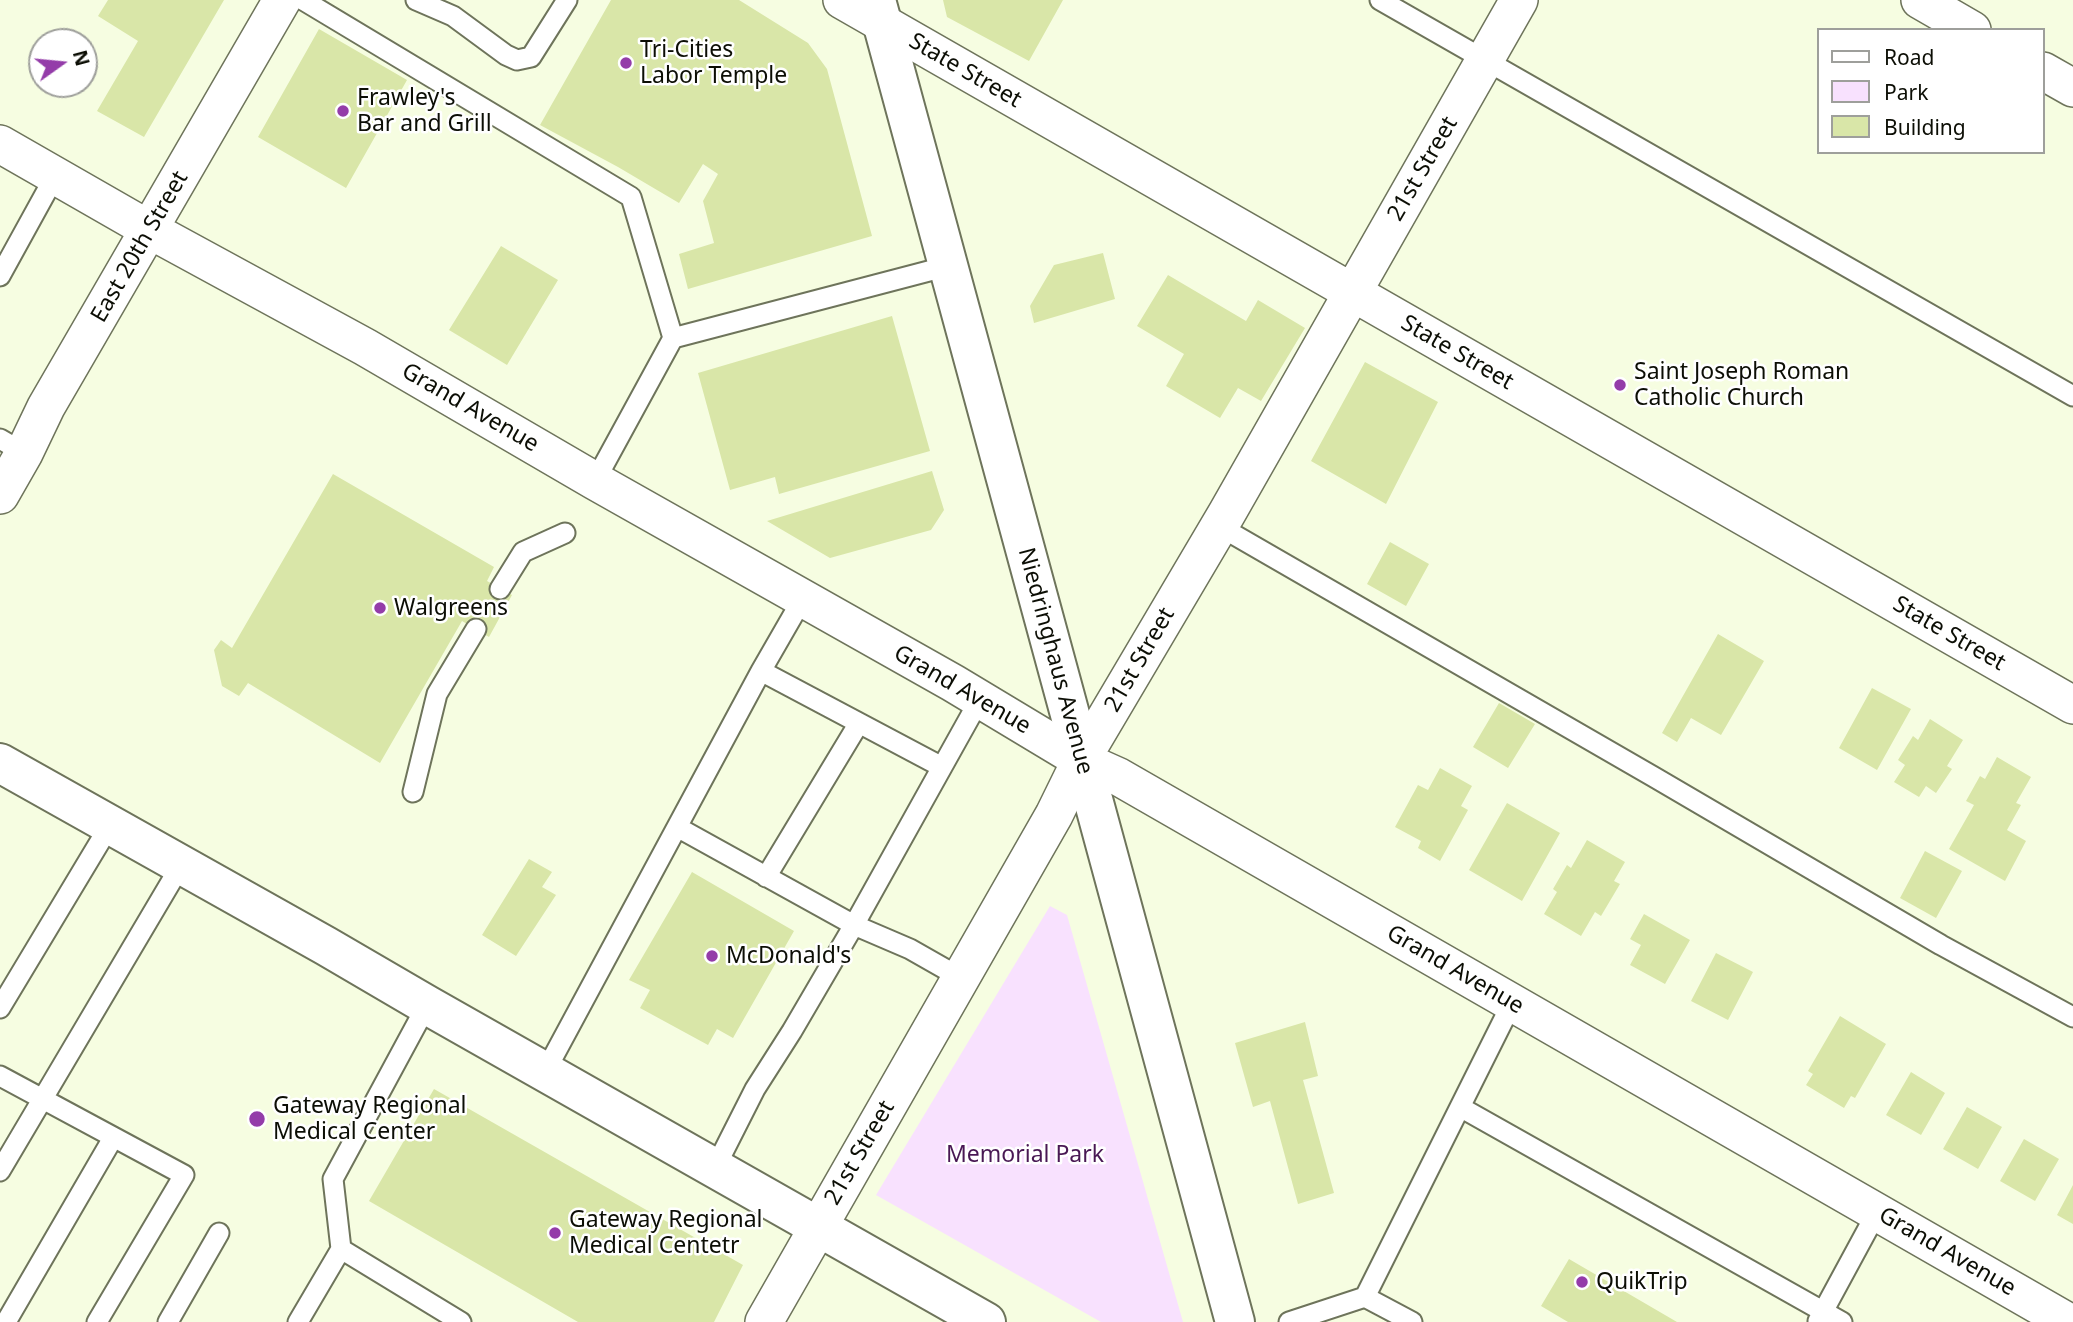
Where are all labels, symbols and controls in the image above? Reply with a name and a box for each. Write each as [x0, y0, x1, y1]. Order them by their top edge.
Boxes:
north arrow [28, 28, 98, 98]
street label: State Street [904, 28, 1026, 114]
legend [1818, 28, 2045, 154]
place label: Tri-Cities Labor Temple [640, 36, 787, 90]
text: Road [1884, 43, 1934, 71]
text: N [67, 47, 96, 69]
marker: Tri-Cities Labor Temple [618, 55, 634, 71]
text: Park [1884, 78, 1928, 106]
place label: Frawley's Bar and Grill [357, 84, 492, 138]
marker: Frawley's Bar and Grill [335, 103, 351, 119]
street label: 21st Street [1382, 112, 1464, 226]
text: Building [1884, 113, 1966, 141]
street label: East 20th Street [86, 166, 194, 328]
street label: State Street [1396, 310, 1518, 396]
street label: Grand Avenue [397, 358, 543, 458]
place label: Saint Joseph Roman Catholic Church [1634, 358, 1849, 412]
marker: Saint Joseph Roman Catholic Church [1612, 377, 1628, 393]
street label: Niedringhaus Avenue [1011, 545, 1099, 777]
street label: State Street [1888, 591, 2010, 677]
place label: Walgreens [394, 594, 508, 622]
marker: Walgreens [372, 600, 388, 616]
street label: 21st Street [1099, 603, 1181, 717]
street label: Grand Avenue [889, 640, 1035, 740]
street label: Grand Avenue [1382, 920, 1528, 1020]
place label: McDonald's [726, 942, 851, 970]
marker: McDonald's [704, 948, 720, 964]
place label: Gateway Regional Medical Center [273, 1092, 466, 1146]
street label: 21st Street [819, 1096, 901, 1210]
marker: Gateway Regional Medical Center [247, 1109, 267, 1129]
park label: Memorial Park [946, 1141, 1104, 1169]
street label: Grand Avenue [1874, 1202, 2020, 1302]
place label: Gateway Regional Medical Centetr [569, 1206, 762, 1260]
marker: Gateway Regional Medical Centetr [547, 1225, 563, 1241]
place label: QuikTrip [1596, 1268, 1688, 1296]
marker: QuikTrip [1574, 1274, 1590, 1290]

